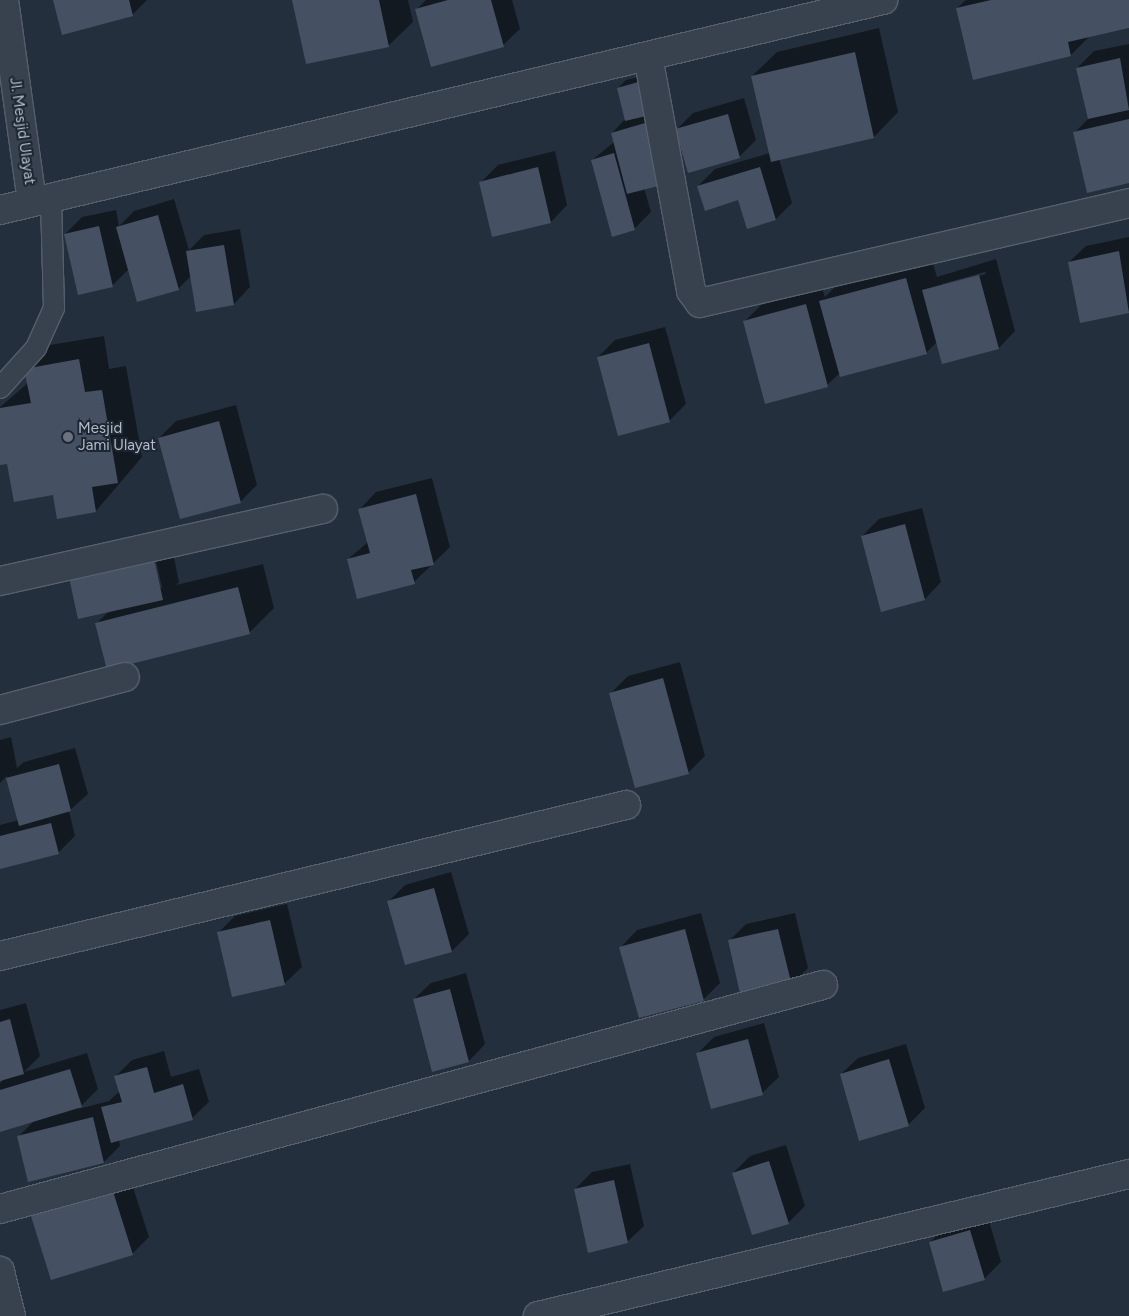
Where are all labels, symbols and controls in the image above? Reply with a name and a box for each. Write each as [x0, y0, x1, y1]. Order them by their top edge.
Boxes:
street label: Jl. Mesjid Ulayat [6, 76, 38, 186]
place label: Mesjid Jami Ulayat [78, 419, 156, 454]
marker: Mesjid Jami Ulayat [62, 431, 74, 443]

